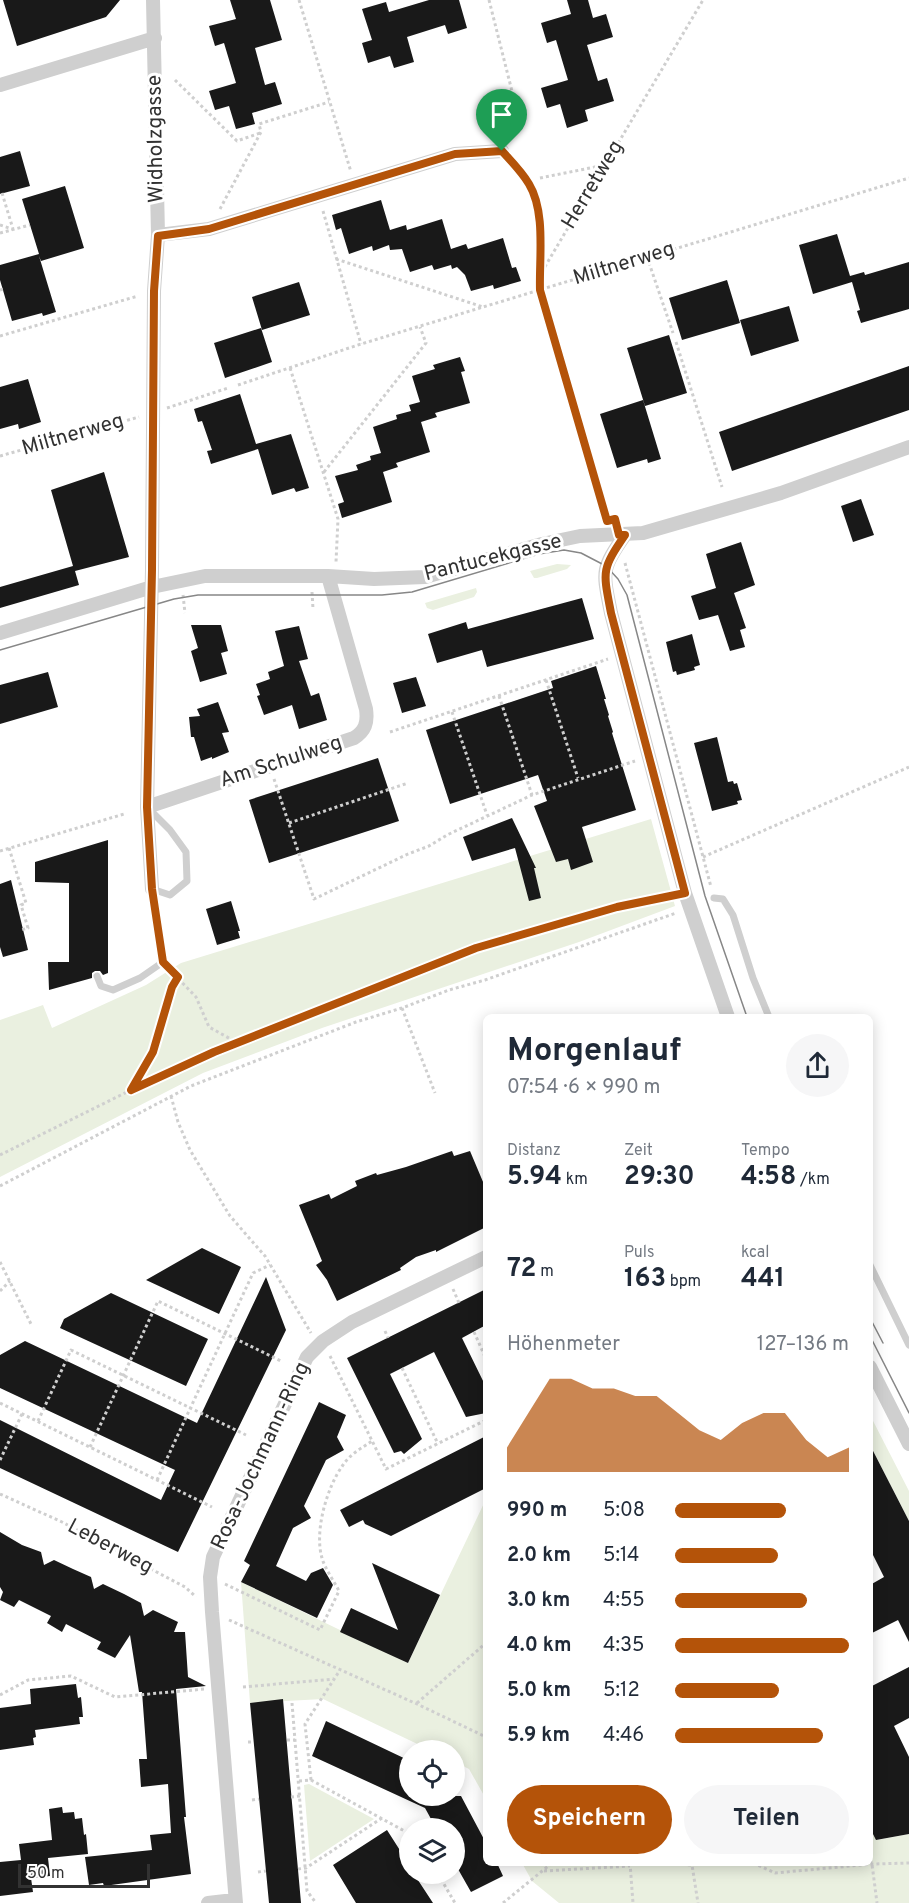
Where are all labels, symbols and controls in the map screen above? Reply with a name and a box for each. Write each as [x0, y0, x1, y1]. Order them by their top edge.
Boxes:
street label: Widholzgasse [141, 75, 171, 203]
pin [476, 89, 527, 151]
icon: arrive [485, 98, 518, 131]
street label: Herretweg [556, 136, 630, 234]
street label: Miltnerweg [570, 236, 678, 292]
street label: Miltnerweg [19, 408, 127, 462]
street label: Pantucekgasse [421, 528, 565, 588]
street label: Am Schulweg [216, 730, 346, 794]
text: Morgenlauf [507, 1031, 681, 1073]
button: share [786, 1034, 849, 1097]
text: 07:54 · 6 × 990 m [507, 1075, 660, 1101]
text: Distanz [507, 1141, 561, 1161]
text: Zeit [624, 1141, 653, 1161]
text: Tempo [741, 1141, 790, 1161]
text: 5.94 [507, 1161, 562, 1194]
text: 29:30 [624, 1161, 694, 1194]
text: 4:58 [741, 1161, 796, 1194]
text: km [562, 1170, 588, 1190]
text: /km [796, 1170, 830, 1190]
text: Puls [624, 1243, 655, 1263]
text: kcal [741, 1243, 769, 1263]
text: 72 [507, 1253, 536, 1286]
text: m [536, 1262, 554, 1282]
text: 163 [624, 1263, 666, 1296]
text: 441 [741, 1263, 785, 1296]
text: bpm [666, 1272, 701, 1292]
text: Höhenmeter [507, 1332, 620, 1358]
text: 127–136 m [757, 1332, 849, 1358]
street label: Rosa-Jochmann-Ring [206, 1358, 316, 1554]
text: 990 m [507, 1498, 567, 1524]
text: 5:08 [603, 1498, 645, 1524]
street label: Leberweg [63, 1513, 157, 1581]
text: 2.0 km [507, 1543, 571, 1569]
text: 5:14 [603, 1543, 639, 1569]
text: 3.0 km [507, 1588, 570, 1614]
text: 4:55 [603, 1588, 645, 1614]
text: 4.0 km [507, 1633, 572, 1659]
text: 4:35 [603, 1633, 644, 1659]
text: 5.0 km [507, 1678, 571, 1704]
text: 5:12 [603, 1678, 640, 1704]
text: 5.9 km [507, 1723, 570, 1749]
text: 4:46 [603, 1723, 644, 1749]
map controls [399, 1740, 465, 1884]
button: locate [399, 1740, 465, 1806]
button: Speichern [507, 1785, 672, 1854]
button: Teilen [684, 1785, 849, 1854]
button: layers [399, 1818, 465, 1884]
scale bar [18, 1861, 150, 1888]
text: 50 m [27, 1864, 65, 1884]

